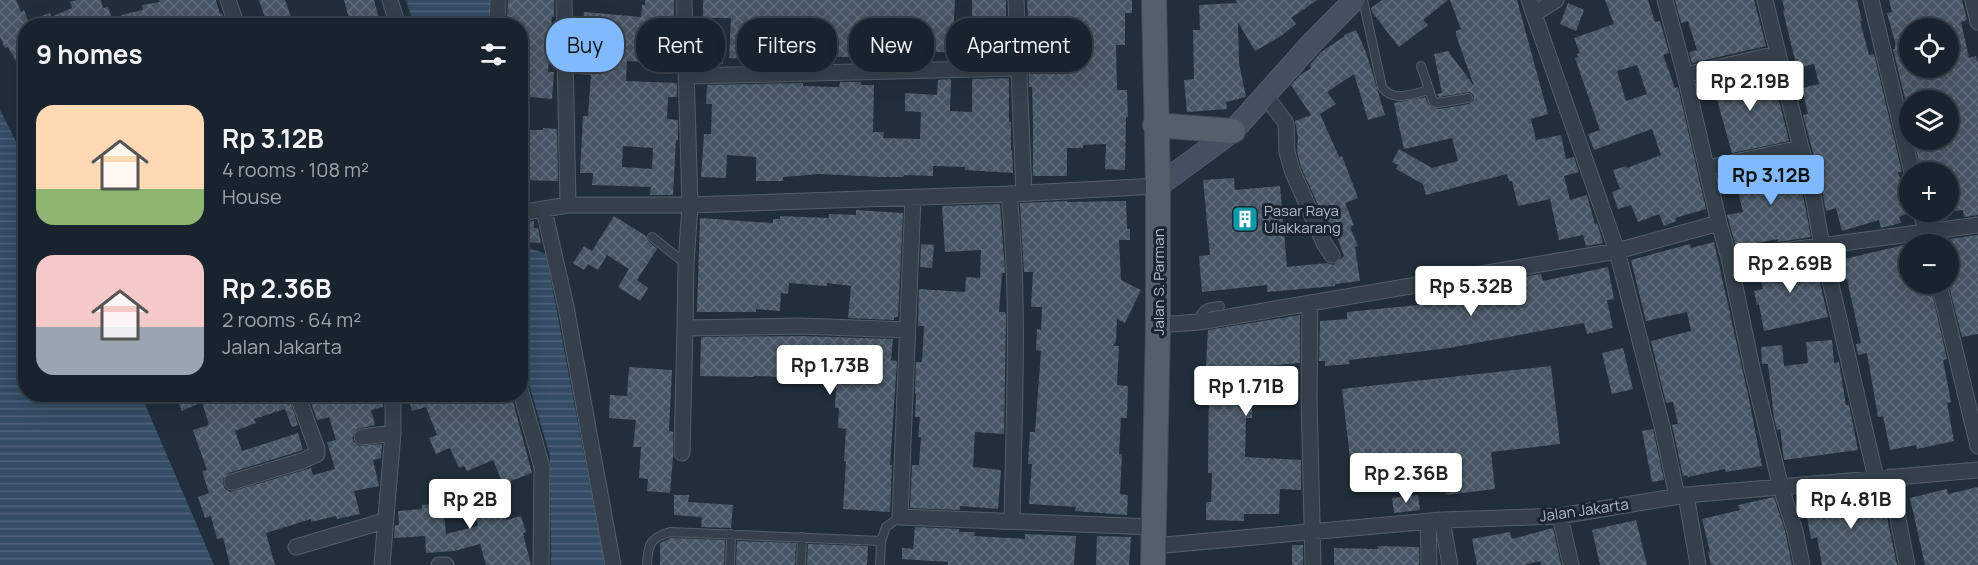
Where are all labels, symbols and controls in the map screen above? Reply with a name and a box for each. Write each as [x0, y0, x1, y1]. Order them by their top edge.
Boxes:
chip: Buy [546, 18, 624, 72]
chip: Rent [636, 18, 725, 72]
chip: Filters [737, 18, 837, 72]
chip: New [849, 18, 934, 72]
chip: Apartment [946, 18, 1092, 72]
map controls [1899, 18, 1959, 294]
button: locate [1899, 18, 1959, 78]
text: 9 homes [36, 36, 143, 72]
icon: filters [477, 38, 510, 71]
pin: Rp 2.19B [1688, 61, 1812, 112]
text: Rp 2.19B [1711, 67, 1789, 94]
button: layers [1899, 90, 1959, 150]
text: Rp 3.12B [222, 120, 324, 156]
icon: home [84, 129, 156, 201]
pin: Rp 3.12B [1709, 155, 1833, 206]
text: 4 rooms · 108 m² [222, 156, 369, 183]
text: Rp 3.12B [1732, 161, 1810, 188]
button: + [1899, 162, 1959, 222]
text: House [222, 183, 282, 210]
place label: Pasar Raya Ulakkarang [1264, 200, 1341, 238]
building icon: Pasar Raya Ulakkarang [1230, 204, 1260, 234]
street label: Jalan S. Parman [1148, 228, 1169, 336]
button: − [1899, 234, 1959, 294]
pin: Rp 2.69B [1728, 243, 1852, 294]
text: Rp 2.69B [1748, 249, 1832, 276]
pin: Rp 5.32B [1409, 266, 1533, 317]
text: Rp 2.36B [222, 270, 331, 306]
text: Rp 5.32B [1429, 272, 1513, 299]
icon: home [84, 279, 156, 351]
text: 2 rooms · 64 m² [222, 306, 361, 333]
text: Jalan Jakarta [222, 333, 342, 360]
pin: Rp 1.73B [768, 345, 892, 396]
text: Rp 1.73B [791, 351, 869, 378]
pin: Rp 1.71B [1184, 366, 1308, 417]
text: Rp 1.71B [1208, 372, 1284, 399]
pin: Rp 2.36B [1344, 453, 1468, 504]
text: Rp 2.36B [1364, 459, 1448, 486]
pin: Rp 2B [428, 479, 512, 530]
pin: Rp 4.81B [1789, 479, 1913, 530]
text: Rp 2B [443, 485, 497, 512]
text: Rp 4.81B [1811, 485, 1892, 512]
street label: Jalan Jakarta [1538, 493, 1630, 527]

